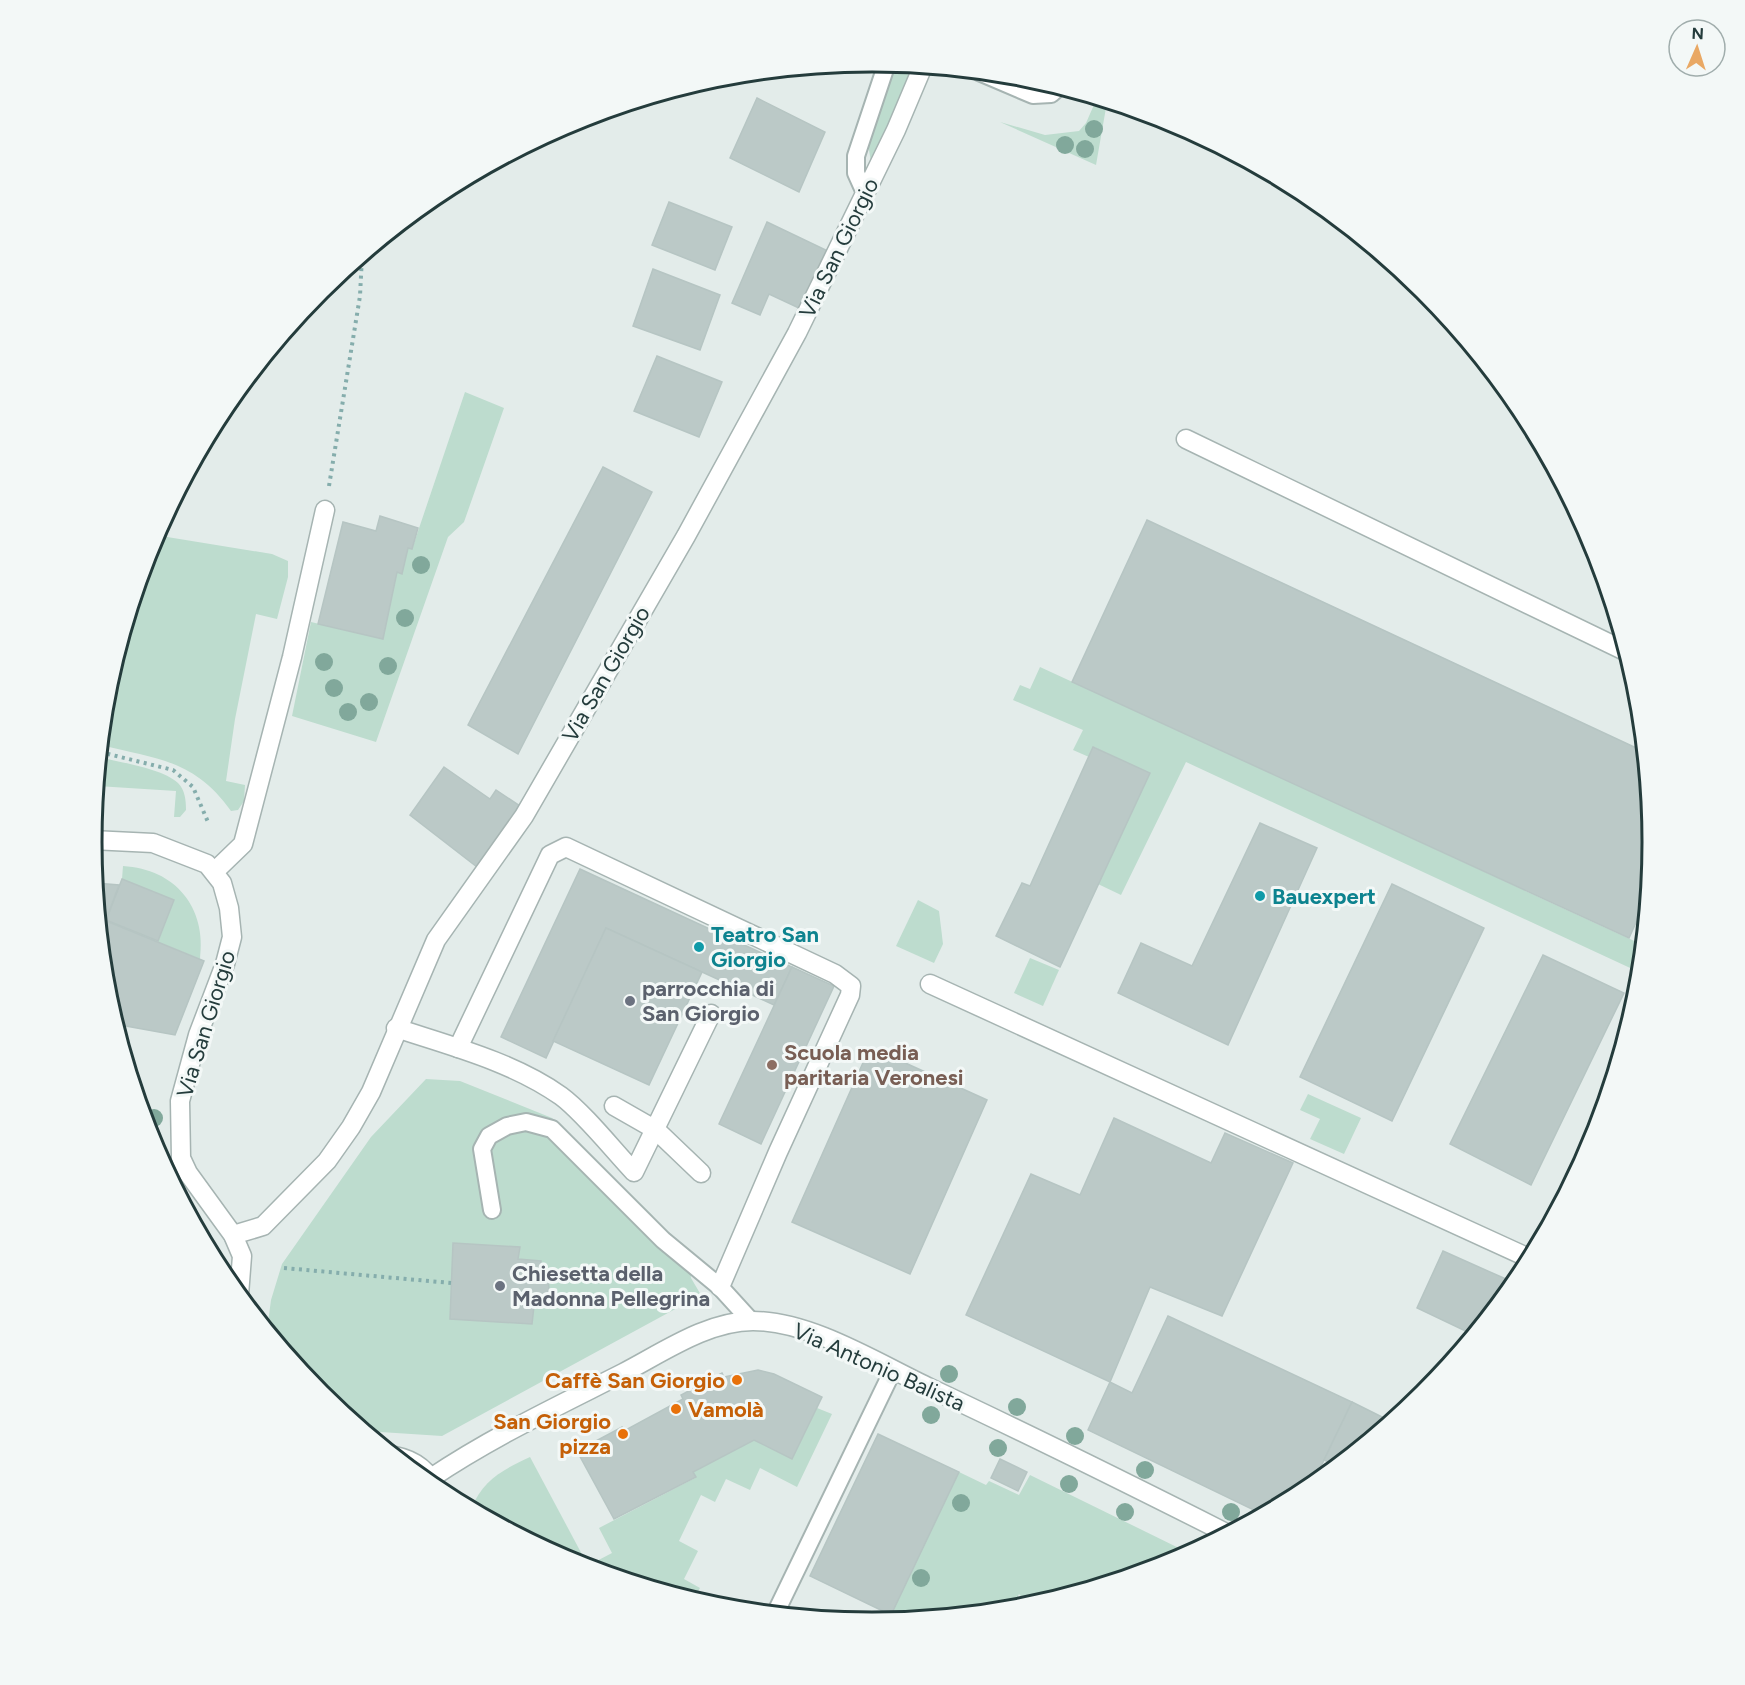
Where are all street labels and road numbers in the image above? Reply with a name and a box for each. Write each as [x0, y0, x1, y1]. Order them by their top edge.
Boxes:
street label: Via San Giorgio [793, 174, 885, 322]
street label: Via San Giorgio [556, 601, 656, 747]
street label: Via San Giorgio [171, 947, 241, 1101]
street label: Via Antonio Balista [789, 1317, 969, 1417]

